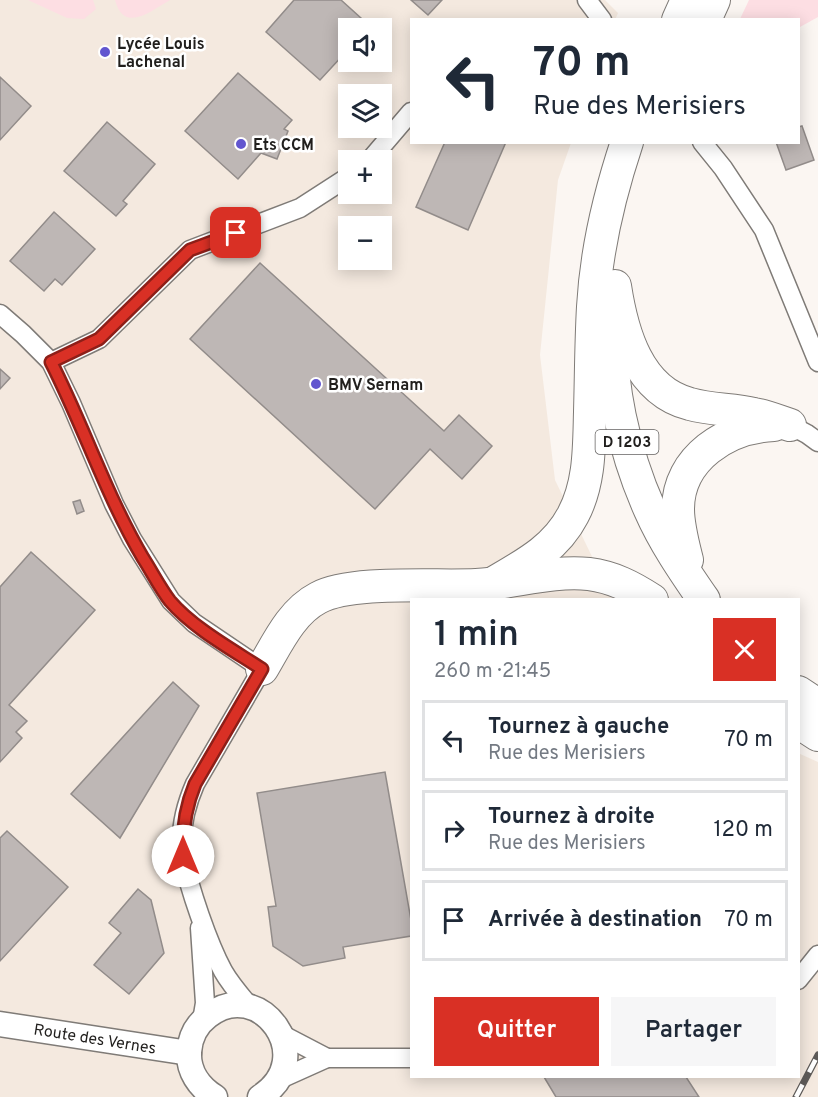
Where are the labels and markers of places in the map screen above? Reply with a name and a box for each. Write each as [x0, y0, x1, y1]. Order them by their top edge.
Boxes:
place label: Lycée Louis Lachenal [117, 35, 205, 73]
marker: Lycée Louis Lachenal [98, 45, 112, 59]
place label: Ets CCM [253, 136, 314, 156]
marker: Ets CCM [234, 137, 248, 151]
pin [210, 207, 261, 258]
place label: BMV Sernam [328, 376, 423, 396]
marker: BMV Sernam [309, 377, 323, 391]

